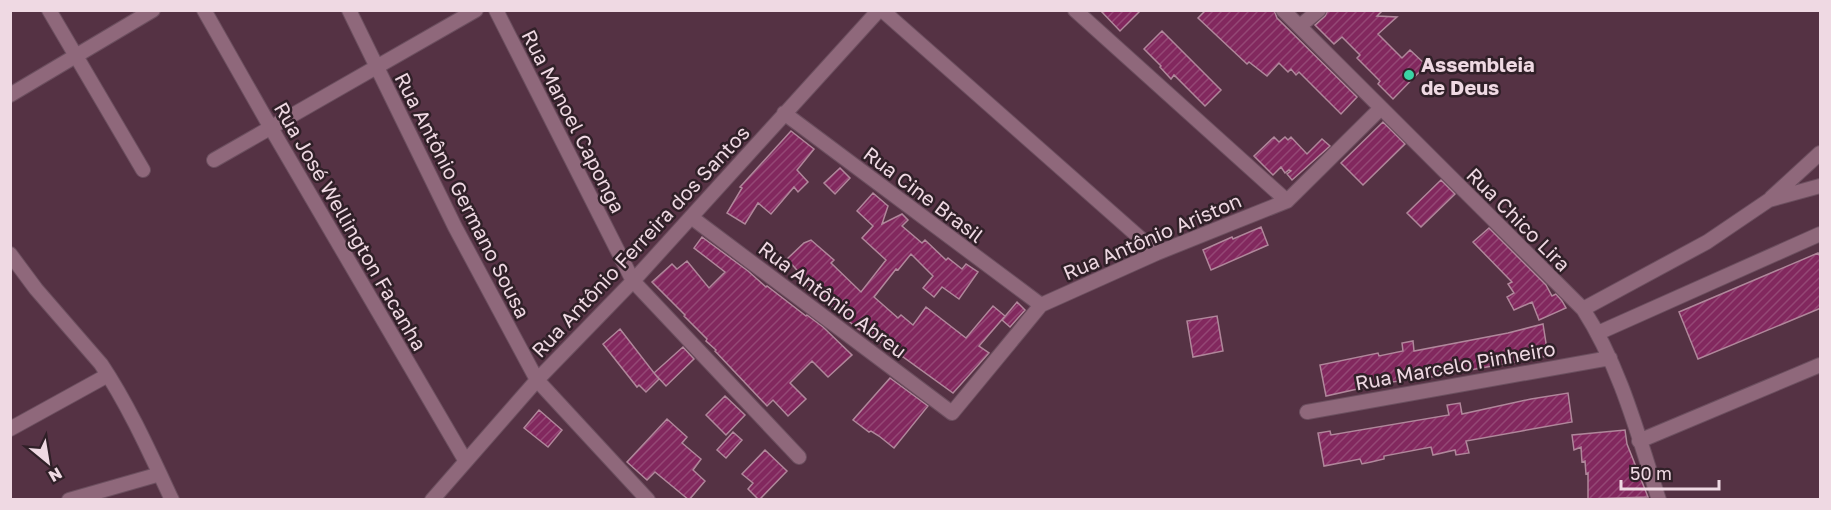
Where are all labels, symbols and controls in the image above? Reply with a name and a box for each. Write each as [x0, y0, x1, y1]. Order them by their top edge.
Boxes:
street label: Rua Manoel Caponga [517, 25, 631, 217]
place label: Assembleia de Deus [1421, 52, 1535, 99]
street label: Rua Antônio Germano Sousa [390, 68, 536, 322]
marker: Assembleia de Deus [1402, 68, 1416, 82]
street label: Rua José Wellington Facanha [270, 98, 432, 354]
street label: Rua Antônio Ferreira dos Santos [526, 120, 754, 362]
street label: Rua Cine Brasil [859, 141, 989, 247]
street label: Rua Chico Lira [1462, 162, 1576, 276]
street label: Rua Antônio Ariston [1059, 188, 1245, 284]
street label: Rua Antônio Abreu [754, 236, 912, 362]
street label: Rua Marcelo Pinheiro [1353, 336, 1557, 394]
north arrow [18, 432, 78, 492]
scale bar [1621, 453, 1718, 491]
text: 50 m [1630, 462, 1672, 484]
text: N [45, 463, 66, 487]

